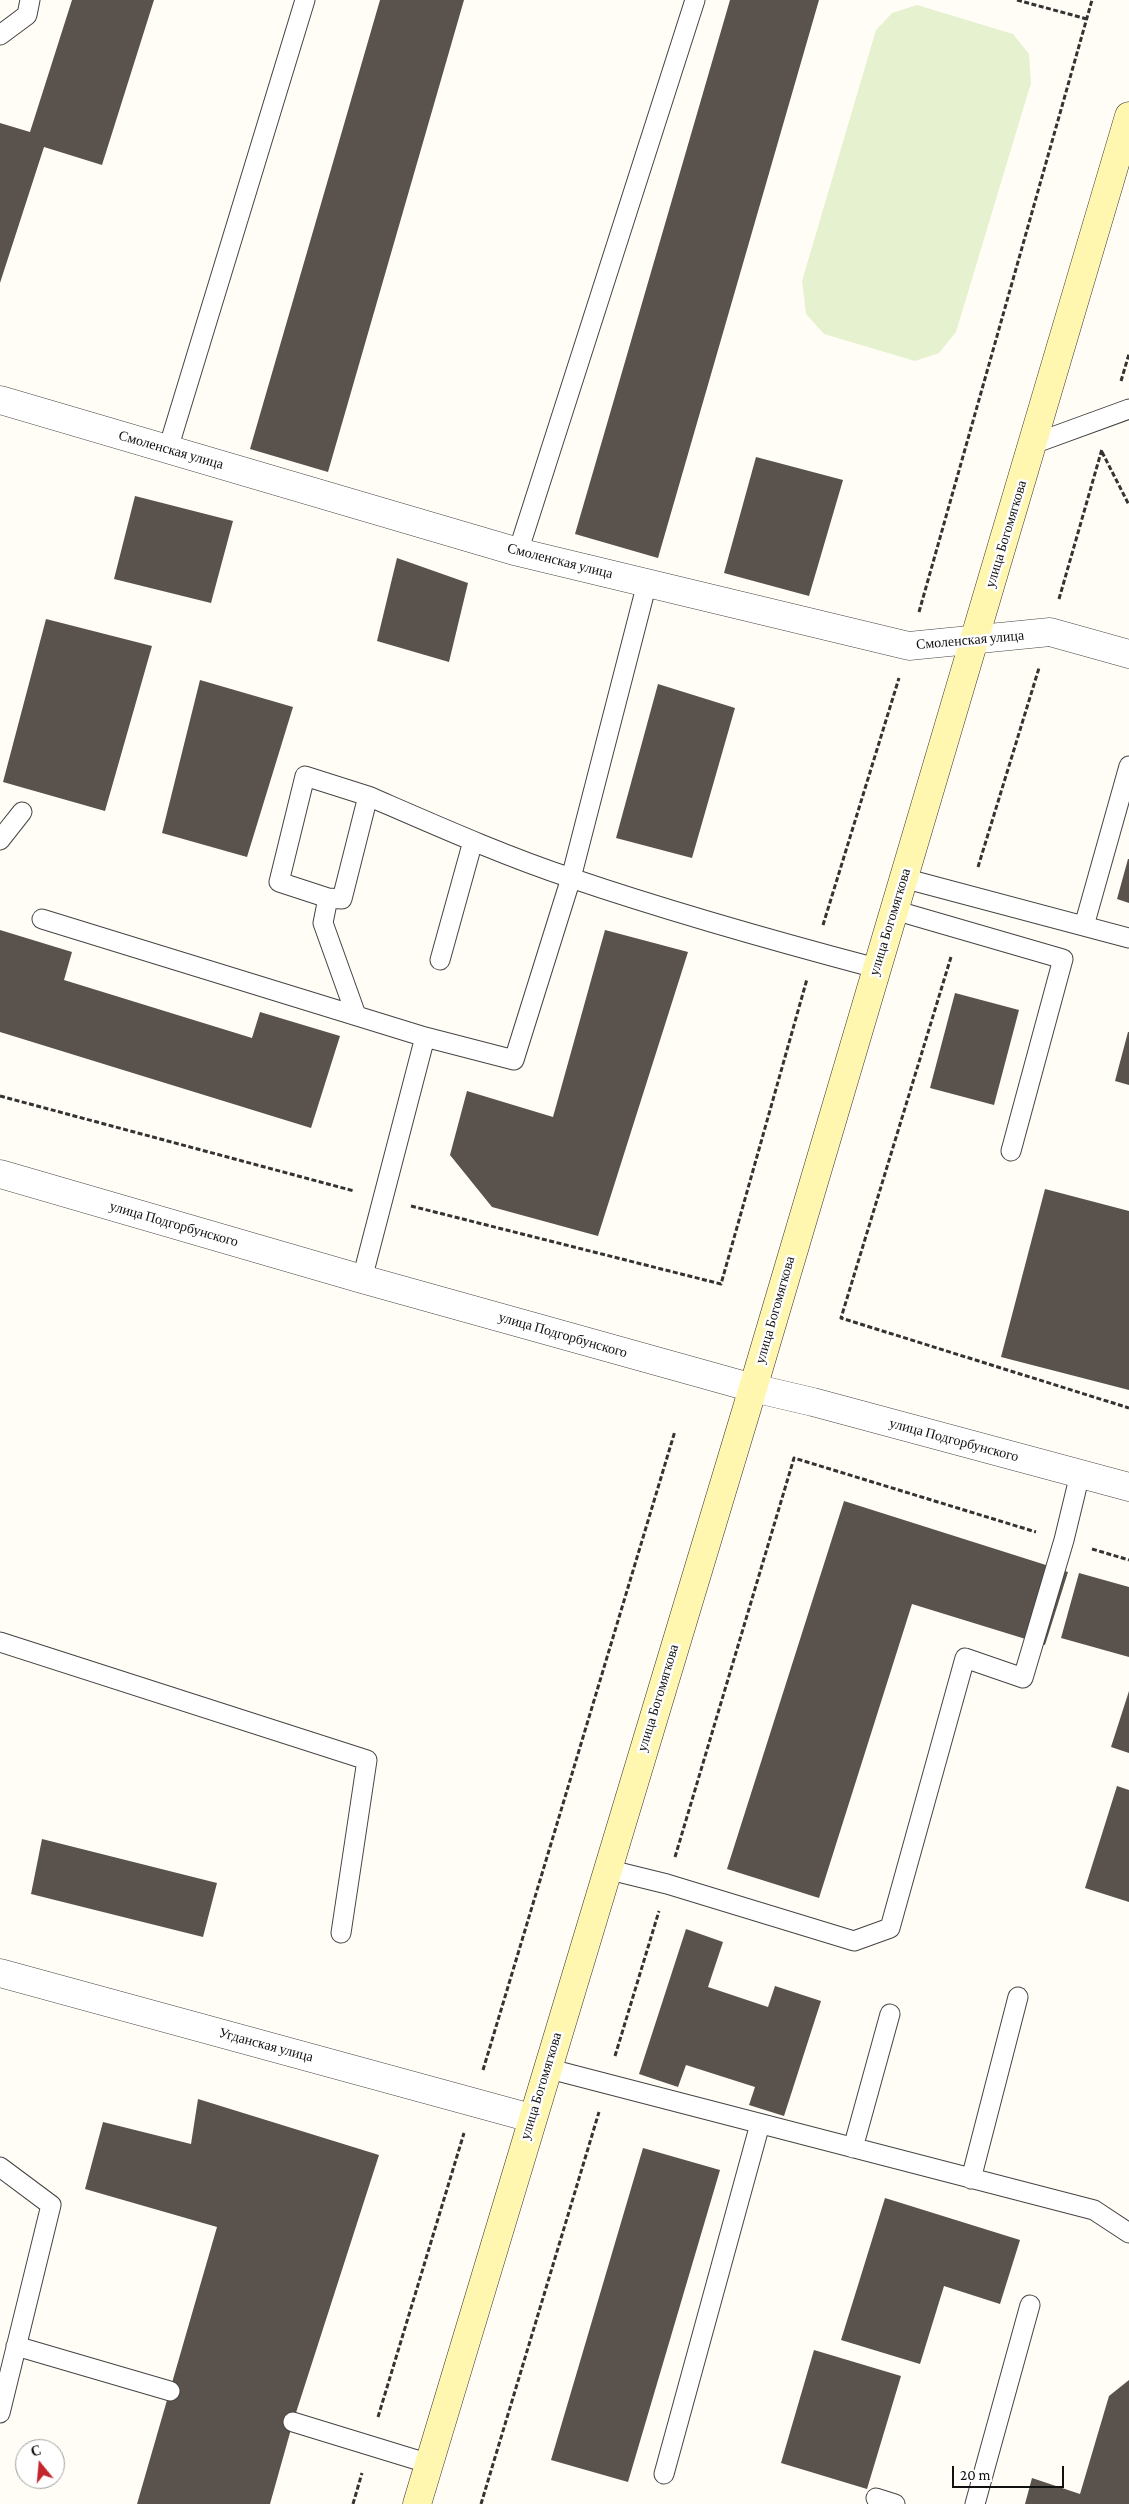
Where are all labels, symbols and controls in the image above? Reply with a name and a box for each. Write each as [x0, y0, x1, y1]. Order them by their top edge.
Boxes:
street label: Смоленская улица [117, 427, 225, 473]
street label: улица Богомягкова [982, 478, 1030, 590]
street label: Смоленская улица [505, 540, 615, 582]
street label: Смоленская улица [915, 627, 1025, 653]
street label: улица Богомягкова [866, 866, 914, 978]
street label: улица Подгорбунского [108, 1198, 240, 1250]
street label: улица Богомягкова [752, 1254, 798, 1366]
street label: улица Подгорбунского [497, 1309, 629, 1361]
street label: улица Подгорбунского [887, 1415, 1021, 1465]
street label: улица Богомягкова [634, 1642, 682, 1754]
street label: Угданская улица [217, 2024, 315, 2066]
street label: улица Богомягкова [517, 2030, 565, 2142]
north arrow [15, 2439, 65, 2489]
text: С [29, 2441, 43, 2460]
scale bar [954, 2456, 1066, 2488]
text: 20 m [960, 2467, 991, 2483]

